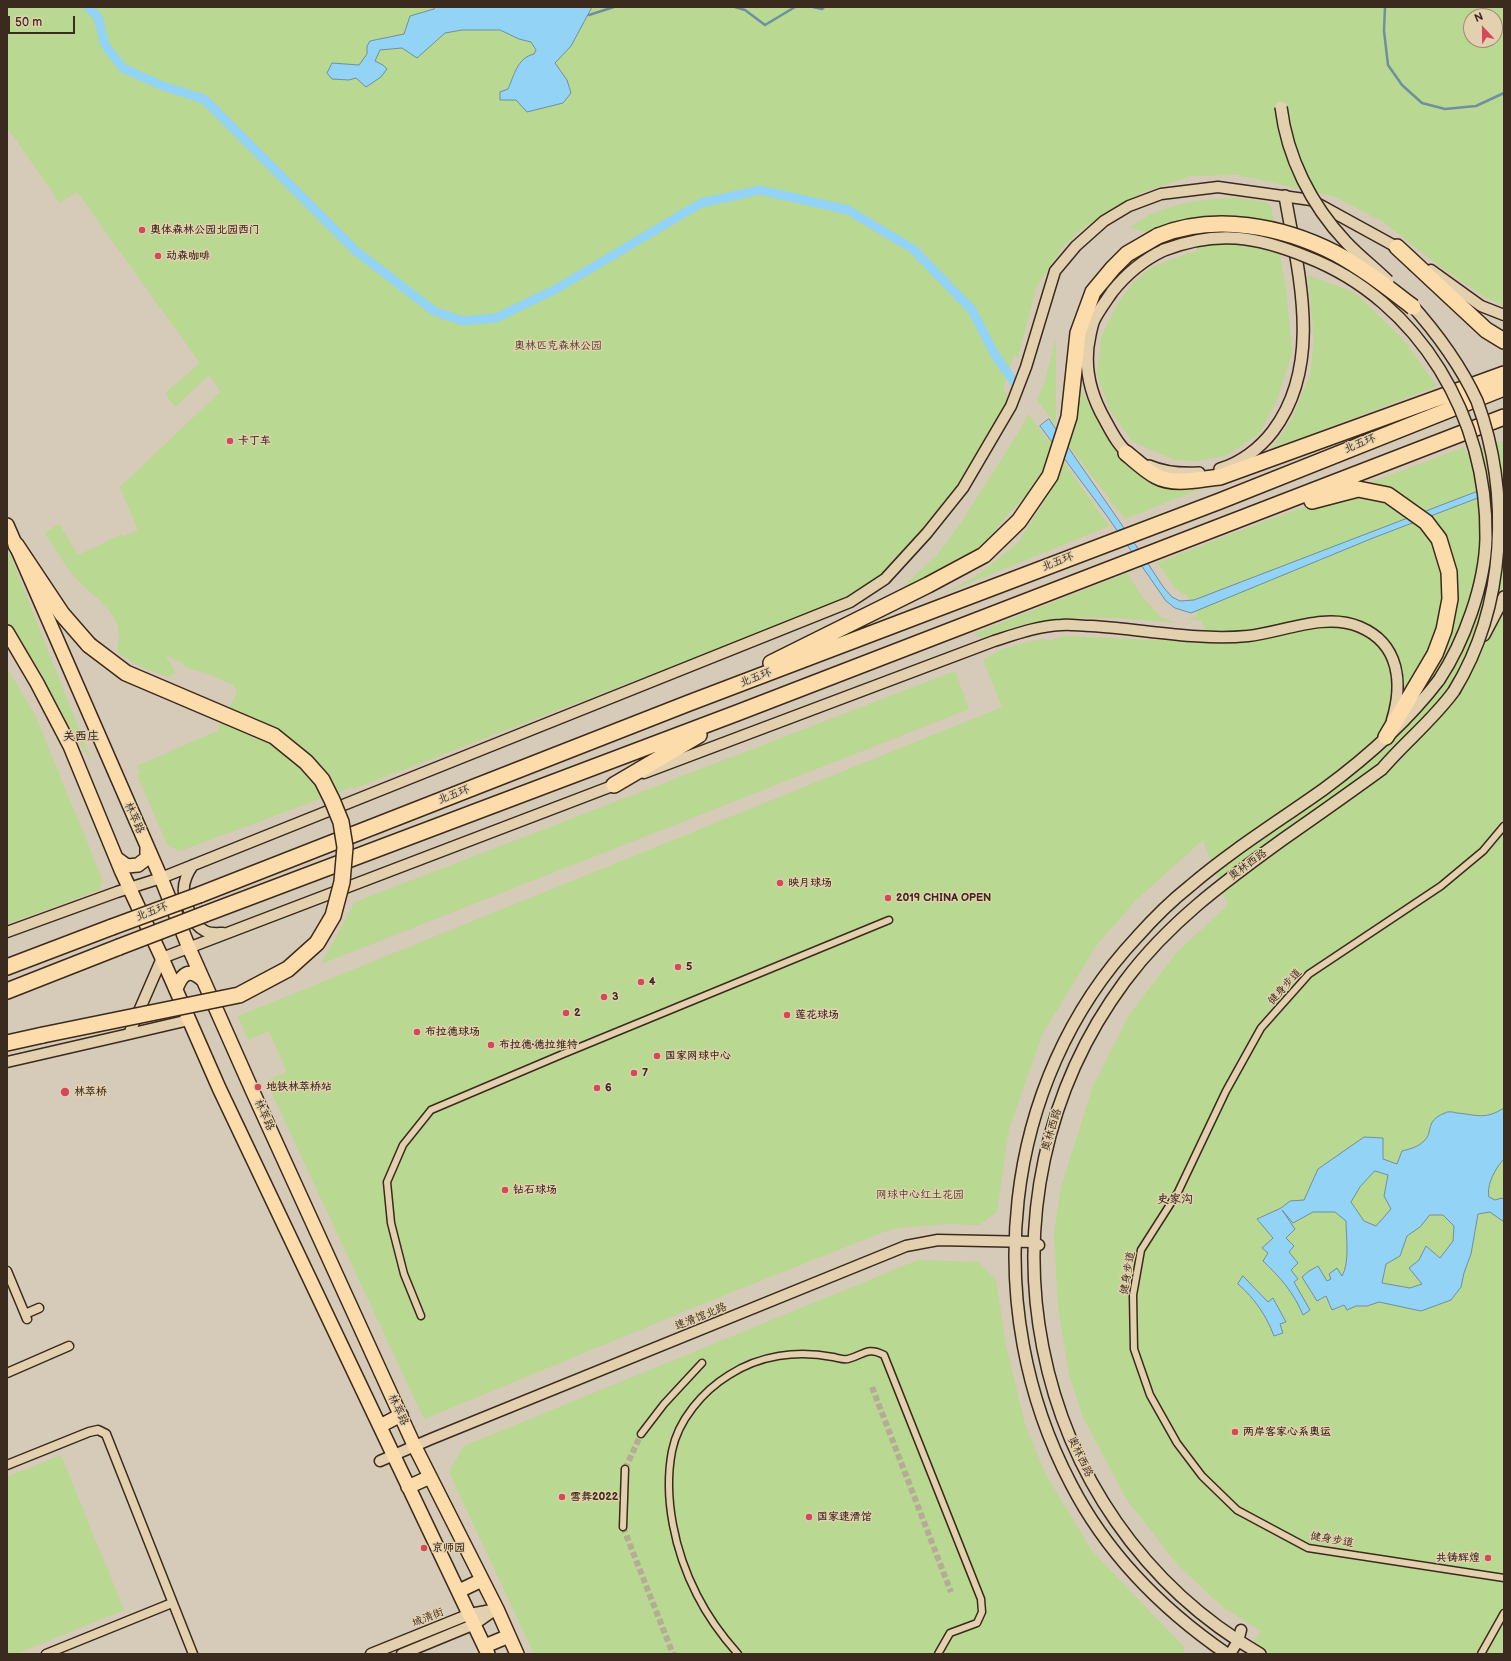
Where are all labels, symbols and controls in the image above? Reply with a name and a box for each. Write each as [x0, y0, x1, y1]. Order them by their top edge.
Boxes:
scale bar [10, 8, 77, 34]
north arrow [1463, 8, 1503, 48]
text: N [1472, 10, 1485, 25]
text: 50 m [15, 15, 42, 30]
place label: 奥体森林公园北园西门 [150, 223, 260, 237]
marker: 奥体森林公园北园西门 [137, 225, 147, 235]
place label: 动森咖啡 [166, 249, 210, 263]
marker: 动森咖啡 [153, 251, 163, 261]
park label: 奥林匹克森林公园 [514, 339, 602, 353]
street label: 北五环 [1342, 432, 1378, 456]
place label: 卡丁车 [238, 434, 271, 448]
marker: 卡丁车 [225, 436, 235, 446]
street label: 北五环 [1040, 550, 1076, 574]
street label: 北五环 [738, 666, 774, 690]
district label: 关西庄 [63, 730, 99, 744]
street label: 北五环 [436, 783, 472, 807]
street label: 林萃路 [121, 800, 147, 836]
street label: 奥林西路 [1226, 847, 1270, 883]
place label: 映月球场 [788, 876, 832, 890]
marker: 映月球场 [775, 878, 785, 888]
place label: 2019 CHINA OPEN [896, 891, 991, 905]
marker: 2019 CHINA OPEN [883, 893, 893, 903]
street label: 北五环 [134, 900, 170, 924]
place label: 5 [686, 960, 692, 974]
marker: 5 [673, 962, 683, 972]
street label: 健身步道 [1265, 966, 1305, 1008]
place label: 4 [649, 975, 655, 989]
marker: 4 [636, 977, 646, 987]
place label: 3 [612, 990, 618, 1004]
marker: 3 [599, 992, 609, 1002]
place label: 2 [574, 1006, 581, 1020]
marker: 2 [561, 1008, 571, 1018]
place label: 莲花球场 [795, 1008, 839, 1022]
marker: 莲花球场 [782, 1010, 792, 1020]
place label: 布拉德球场 [425, 1025, 480, 1039]
marker: 布拉德球场 [412, 1027, 422, 1037]
place label: 布拉德·德拉维特 [499, 1038, 578, 1052]
marker: 布拉德·德拉维特 [486, 1040, 496, 1050]
place label: 国家网球中心 [665, 1049, 731, 1063]
marker: 国家网球中心 [652, 1051, 662, 1061]
place label: 7 [642, 1066, 648, 1080]
marker: 7 [629, 1068, 639, 1078]
place label: 地铁林萃桥站 [266, 1080, 332, 1094]
place label: 6 [605, 1081, 612, 1095]
marker: 地铁林萃桥站 [253, 1082, 263, 1092]
marker: 6 [592, 1083, 602, 1093]
place label: 林萃桥 [74, 1085, 107, 1099]
marker: 林萃桥 [59, 1086, 71, 1098]
street label: 林萃路 [251, 1097, 277, 1133]
street label: 奥林西路 [1039, 1107, 1065, 1153]
place label: 钻石球场 [513, 1183, 557, 1197]
marker: 钻石球场 [500, 1185, 510, 1195]
park label: 网球中心红土花园 [876, 1188, 964, 1202]
district label: 史家沟 [1157, 1193, 1193, 1207]
street label: 健身步道 [1118, 1250, 1138, 1296]
street label: 速滑馆北路 [673, 1301, 729, 1333]
street label: 林萃路 [385, 1392, 411, 1428]
place label: 两岸客家心系奥运 [1243, 1425, 1331, 1439]
marker: 两岸客家心系奥运 [1230, 1427, 1240, 1437]
street label: 奥林西路 [1064, 1434, 1096, 1480]
place label: 雪舞2022 [570, 1490, 618, 1504]
marker: 雪舞2022 [557, 1492, 567, 1502]
place label: 国家速滑馆 [817, 1510, 872, 1524]
marker: 国家速滑馆 [804, 1512, 814, 1522]
street label: 健身步道 [1309, 1530, 1355, 1550]
place label: 京师园 [432, 1541, 465, 1555]
marker: 京师园 [419, 1543, 429, 1553]
place label: 共铸辉煌 [1436, 1551, 1480, 1565]
marker: 共铸辉煌 [1483, 1553, 1493, 1563]
street label: 域清街 [410, 1606, 446, 1630]

